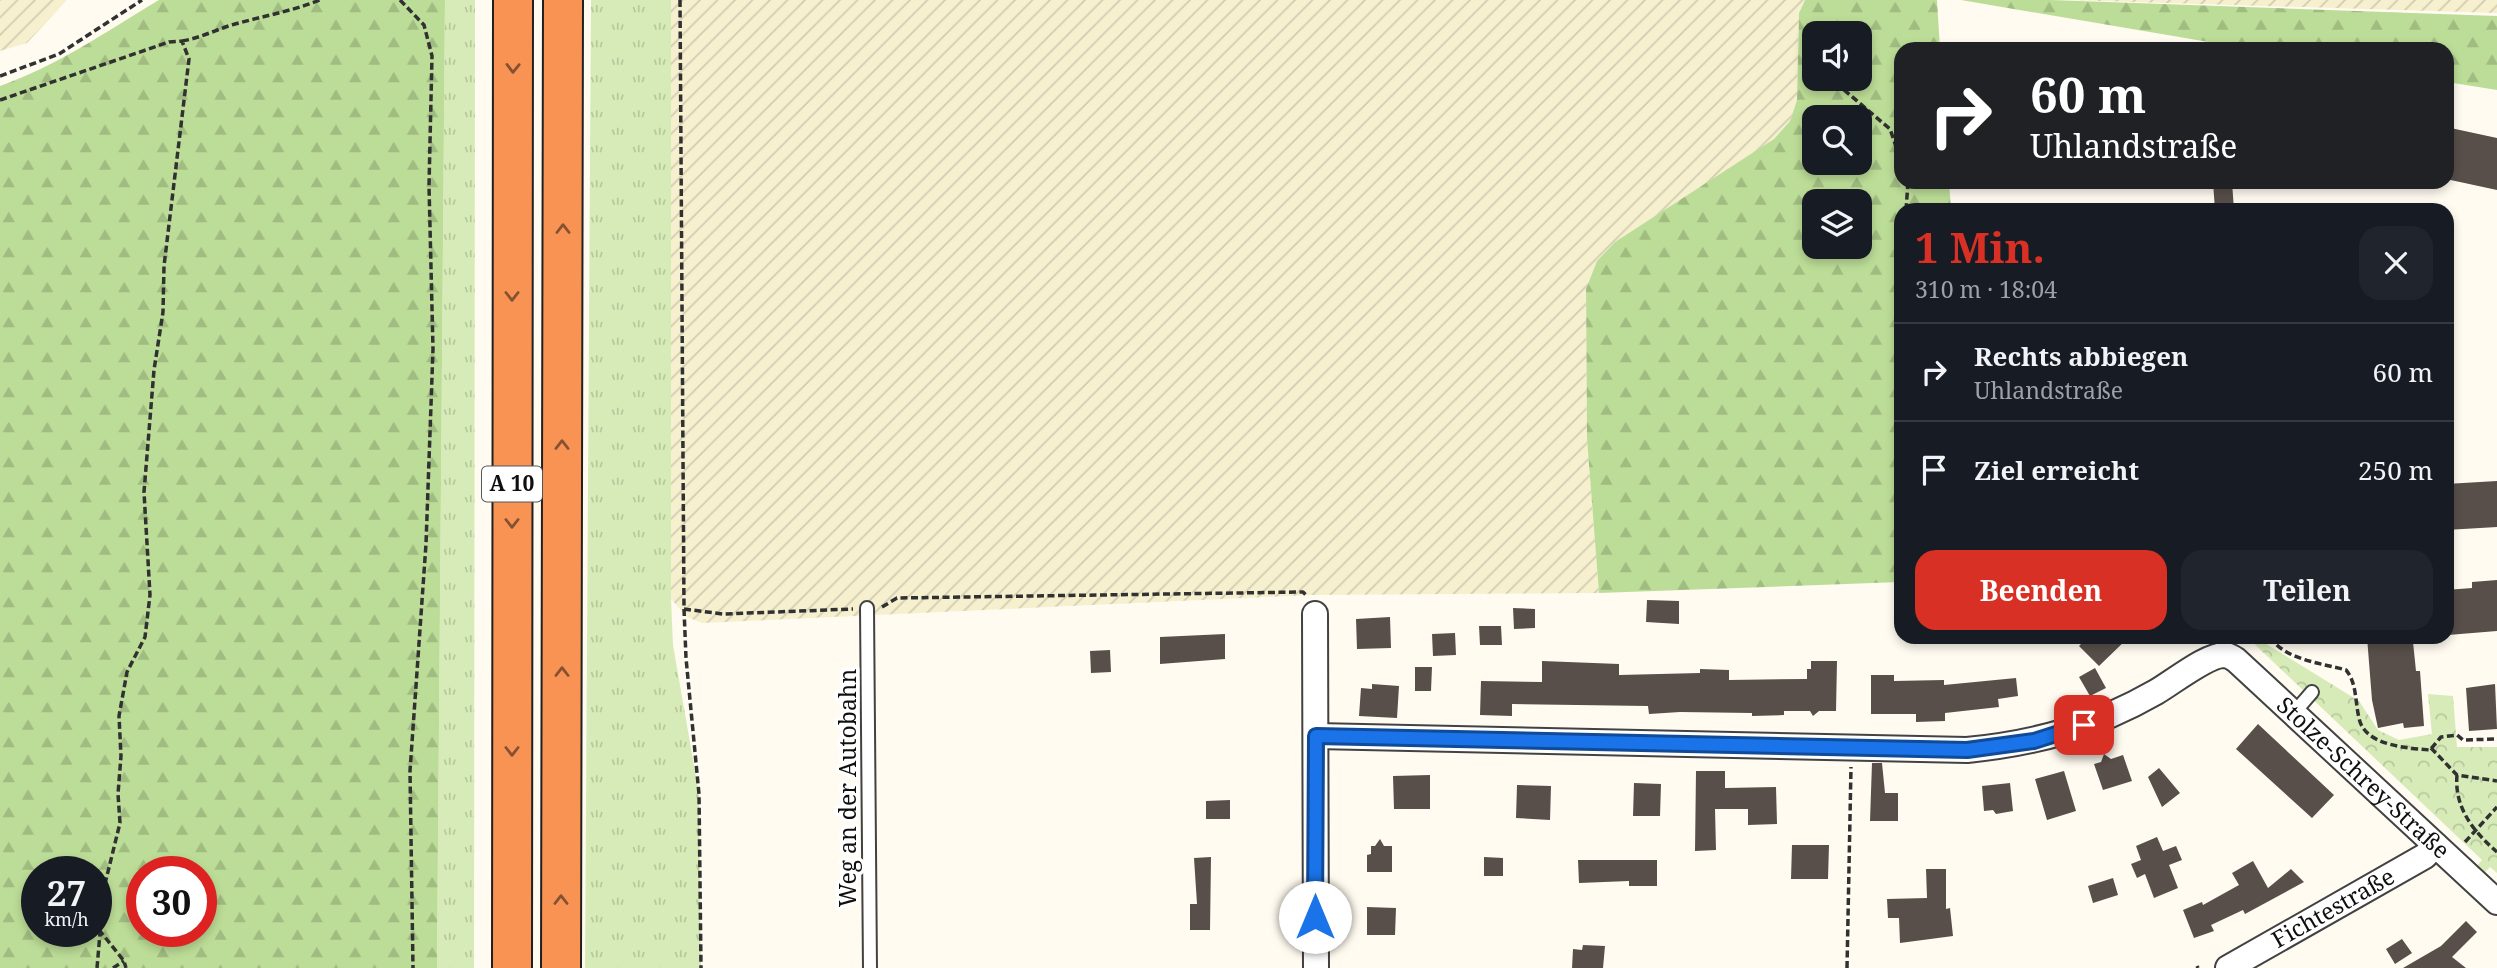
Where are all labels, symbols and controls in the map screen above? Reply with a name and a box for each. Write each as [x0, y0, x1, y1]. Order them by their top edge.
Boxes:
map controls [1802, 21, 1872, 259]
button: sound [1802, 21, 1872, 91]
text: 60 m [2030, 61, 2146, 127]
one-way arrow [505, 63, 521, 74]
icon: right [1915, 70, 2006, 161]
button: search [1802, 105, 1872, 175]
text: Uhlandstraße [2030, 124, 2237, 167]
button: layers [1802, 189, 1872, 259]
text: 1 Min. [1915, 218, 2045, 275]
one-way arrow [555, 223, 571, 234]
button: close [2359, 226, 2433, 300]
text: 310 m · 18:04 [1915, 273, 2057, 305]
one-way arrow [504, 291, 520, 301]
text: Rechts abbiegen [1974, 338, 2188, 374]
icon: right [1915, 353, 1953, 391]
text: 60 m [2373, 354, 2433, 390]
text: Uhlandstraße [1974, 374, 2123, 406]
one-way arrow [554, 439, 570, 450]
icon: arrive [1915, 451, 1953, 489]
text: Ziel erreicht [1974, 452, 2139, 488]
text: 250 m [2358, 452, 2433, 488]
road number: A 10 [482, 466, 542, 502]
one-way arrow [504, 518, 520, 529]
button: Beenden [1915, 550, 2167, 630]
button: Teilen [2181, 550, 2433, 630]
one-way arrow [554, 667, 570, 677]
street label: Weg an der Autobahn [831, 669, 863, 907]
street label: Stolze-Schrey-Straße [2270, 689, 2457, 865]
pin [2054, 695, 2114, 755]
icon: arrive [2065, 706, 2103, 744]
one-way arrow [504, 746, 520, 756]
speed limit sign: 30 [126, 856, 217, 947]
street label: Fichtestraße [2266, 860, 2400, 955]
text: 27 [47, 869, 86, 916]
position arrow [1278, 880, 1352, 954]
one-way arrow [553, 894, 569, 905]
text: km/h [44, 907, 89, 931]

